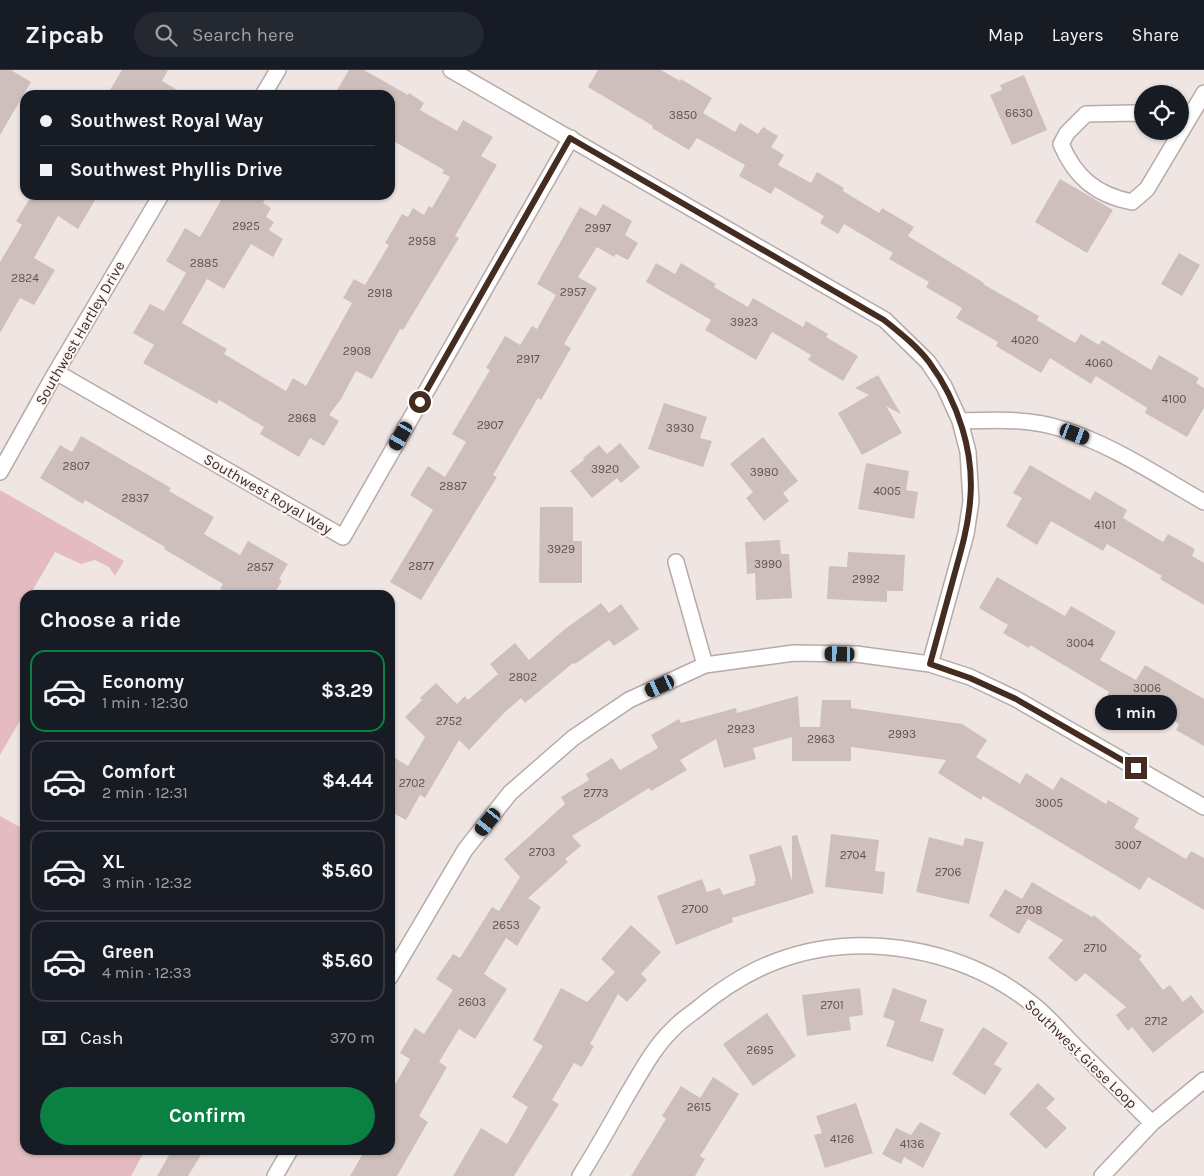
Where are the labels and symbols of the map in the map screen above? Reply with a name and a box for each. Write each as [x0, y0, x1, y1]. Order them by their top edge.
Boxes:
house number: 6630 [1005, 106, 1033, 120]
house number: 3850 [669, 108, 697, 122]
house number: 2925 [232, 219, 260, 233]
house number: 2997 [585, 221, 612, 235]
house number: 2958 [408, 234, 436, 248]
house number: 2885 [190, 256, 218, 270]
street label: Southwest Hartley Drive [31, 258, 129, 408]
house number: 2824 [11, 271, 39, 285]
house number: 2957 [560, 285, 587, 299]
house number: 2918 [367, 286, 393, 300]
house number: 3923 [730, 315, 758, 329]
house number: 4020 [1011, 333, 1039, 347]
house number: 2908 [343, 344, 371, 358]
house number: 2917 [516, 352, 540, 366]
house number: 4060 [1085, 356, 1113, 370]
route start [409, 391, 431, 413]
house number: 4100 [1162, 392, 1186, 406]
house number: 2868 [288, 411, 316, 425]
house number: 2907 [477, 418, 504, 432]
car [387, 419, 414, 453]
house number: 3930 [666, 421, 694, 435]
car [1058, 422, 1091, 446]
street label: Southwest Royal Way [201, 450, 335, 538]
house number: 2807 [62, 459, 90, 473]
house number: 3920 [591, 462, 619, 476]
house number: 3980 [750, 465, 778, 479]
house number: 2887 [439, 479, 467, 493]
house number: 4005 [873, 484, 901, 498]
house number: 2837 [121, 491, 149, 505]
house number: 4101 [1094, 518, 1116, 532]
house number: 3929 [547, 542, 575, 556]
house number: 3990 [754, 557, 782, 571]
house number: 2877 [408, 559, 434, 573]
house number: 2857 [247, 560, 274, 574]
house number: 2992 [852, 572, 880, 586]
house number: 3004 [1066, 636, 1094, 650]
car [824, 646, 855, 662]
house number: 2802 [509, 670, 537, 684]
car [643, 673, 676, 699]
house number: 3006 [1133, 681, 1161, 695]
callout: 1 min [1095, 696, 1177, 730]
house number: 2752 [436, 714, 462, 728]
house number: 2923 [727, 722, 755, 736]
house number: 2993 [888, 727, 916, 741]
house number: 2963 [807, 732, 835, 746]
route end [1125, 757, 1147, 779]
house number: 2702 [399, 776, 425, 790]
house number: 2773 [583, 786, 609, 800]
house number: 3005 [1035, 796, 1063, 810]
car [472, 806, 503, 838]
house number: 3007 [1115, 838, 1142, 852]
house number: 2703 [529, 845, 555, 859]
house number: 2704 [840, 848, 866, 862]
house number: 2706 [935, 865, 961, 879]
house number: 2700 [682, 902, 708, 916]
house number: 2708 [1015, 903, 1043, 917]
house number: 2653 [492, 918, 520, 932]
house number: 2710 [1083, 941, 1107, 955]
house number: 2603 [458, 995, 486, 1009]
street label: Southwest Giese Loop [1021, 995, 1141, 1113]
house number: 2701 [820, 998, 844, 1012]
house number: 2712 [1144, 1014, 1168, 1028]
house number: 2695 [746, 1043, 774, 1057]
house number: 2615 [687, 1100, 712, 1114]
house number: 4126 [830, 1132, 854, 1146]
house number: 4136 [900, 1137, 924, 1151]

